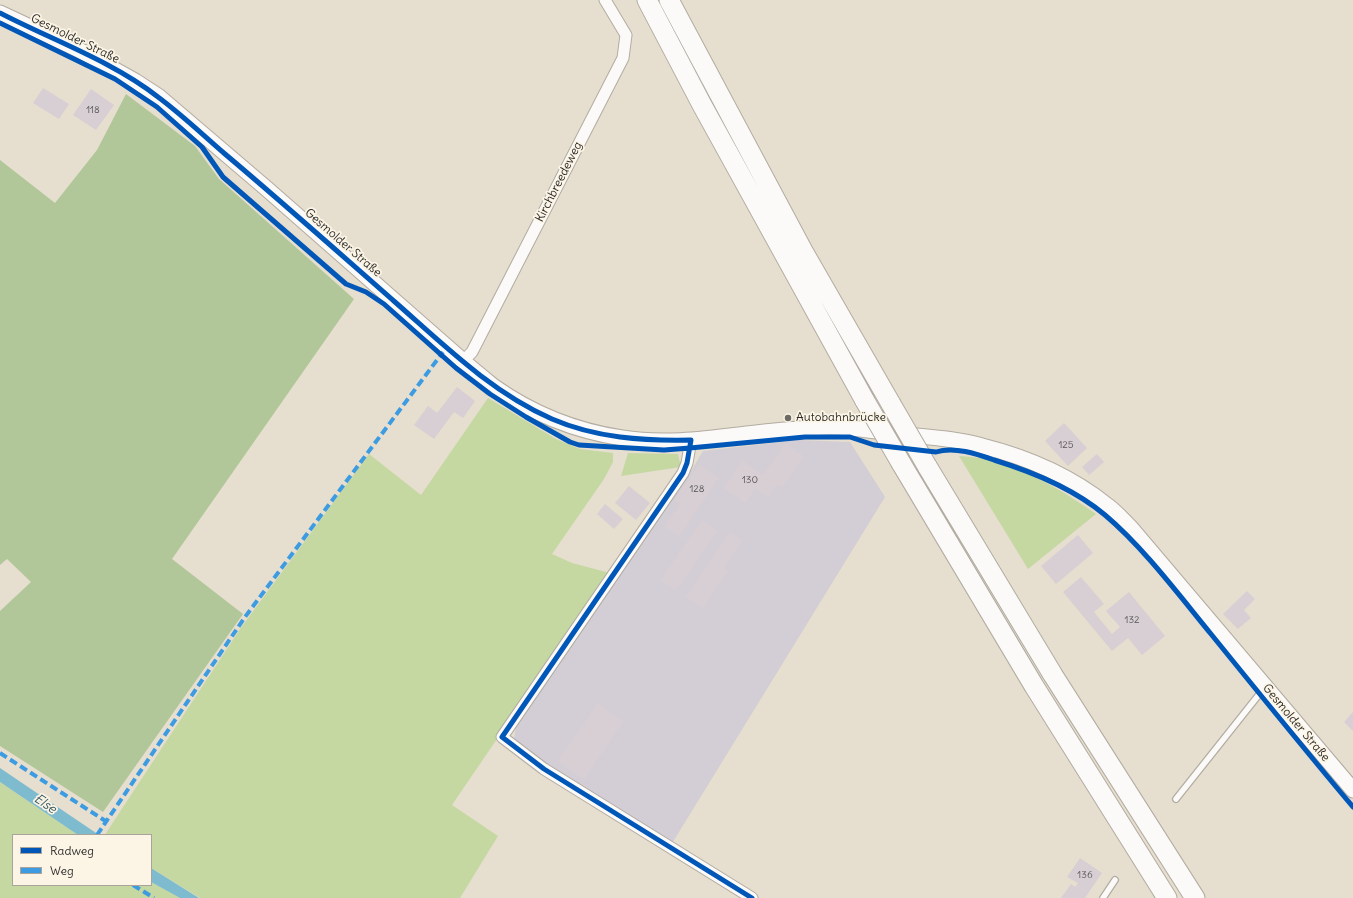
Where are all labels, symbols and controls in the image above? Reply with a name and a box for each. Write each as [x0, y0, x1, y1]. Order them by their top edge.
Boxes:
street label: Gesmolder Straße [28, 11, 122, 67]
house number: 118 [86, 104, 100, 116]
street label: Kirchbreedeweg [533, 139, 585, 225]
street label: Gesmolder Straße [302, 206, 384, 280]
place label: Autobahnbrücke [796, 411, 886, 425]
marker: Autobahnbrücke [783, 413, 793, 423]
house number: 125 [1058, 439, 1074, 451]
house number: 130 [742, 474, 758, 486]
house number: 128 [689, 483, 705, 495]
house number: 132 [1124, 614, 1140, 626]
street label: Gesmolder Straße [1259, 681, 1333, 765]
water label: Else [31, 791, 59, 817]
legend [12, 834, 152, 886]
text: Radweg [50, 843, 94, 858]
text: Weg [50, 863, 74, 878]
house number: 136 [1077, 869, 1093, 881]

